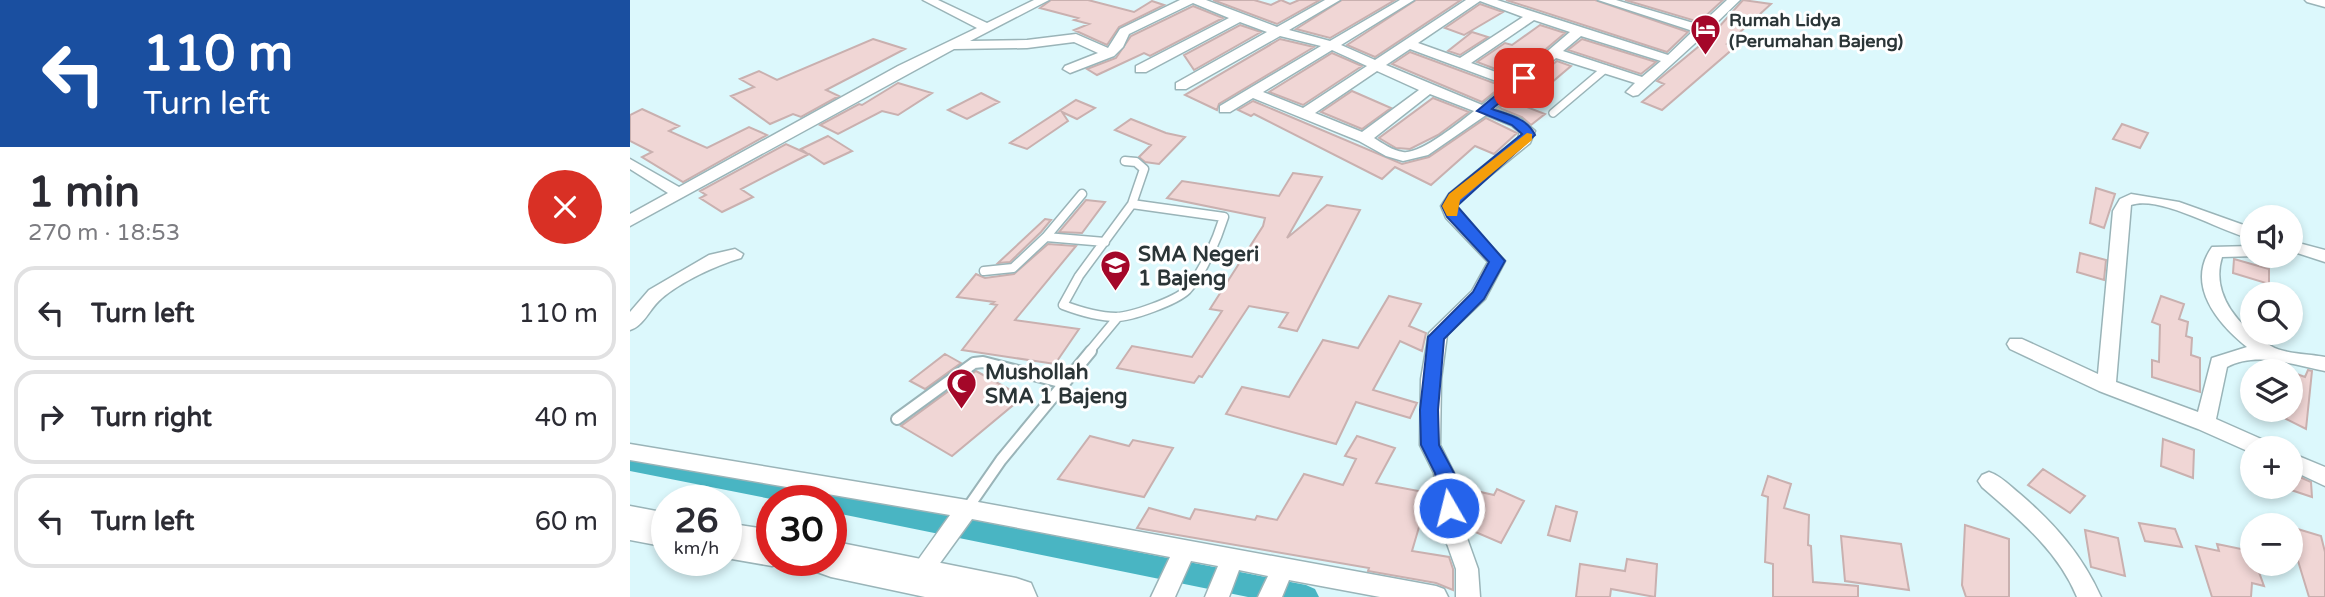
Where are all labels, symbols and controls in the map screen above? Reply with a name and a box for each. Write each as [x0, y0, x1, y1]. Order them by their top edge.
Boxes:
place label: Rumah Lidya (Perumahan Bajeng) [1729, 9, 1904, 52]
hotel icon: Rumah Lidya (Perumahan Bajeng) [1689, 13, 1723, 57]
text: 110 m [143, 25, 293, 84]
icon: left [28, 28, 119, 119]
pin [1494, 48, 1554, 108]
icon: arrive [1505, 59, 1543, 97]
text: Turn left [143, 85, 270, 123]
text: 1 min [28, 167, 140, 218]
button: close [528, 170, 602, 244]
map controls [2240, 205, 2303, 576]
button: sound [2240, 205, 2303, 268]
text: 270 m · 18:53 [28, 219, 180, 247]
place label: SMA Negeri 1 Bajeng [1138, 242, 1259, 291]
school or university icon: SMA Negeri 1 Bajeng [1098, 249, 1132, 293]
button: search [2240, 282, 2303, 345]
icon: left [32, 294, 70, 332]
text: Turn left [91, 298, 194, 329]
text: 110 m [518, 298, 598, 329]
button: layers [2240, 359, 2303, 422]
place label: Mushollah SMA 1 Bajeng [985, 360, 1128, 409]
mosque icon: Mushollah SMA 1 Bajeng [945, 367, 979, 411]
icon: right [32, 398, 70, 436]
text: Turn right [91, 402, 212, 433]
text: 40 m [535, 402, 598, 433]
button: + [2240, 436, 2303, 499]
position arrow [1412, 471, 1486, 545]
speed limit sign: 30 [756, 485, 847, 576]
text: 26 [675, 500, 718, 542]
icon: left [32, 502, 70, 540]
text: Turn left [91, 506, 194, 537]
text: 60 m [535, 506, 598, 537]
button: − [2240, 513, 2303, 576]
text: km/h [674, 537, 719, 559]

